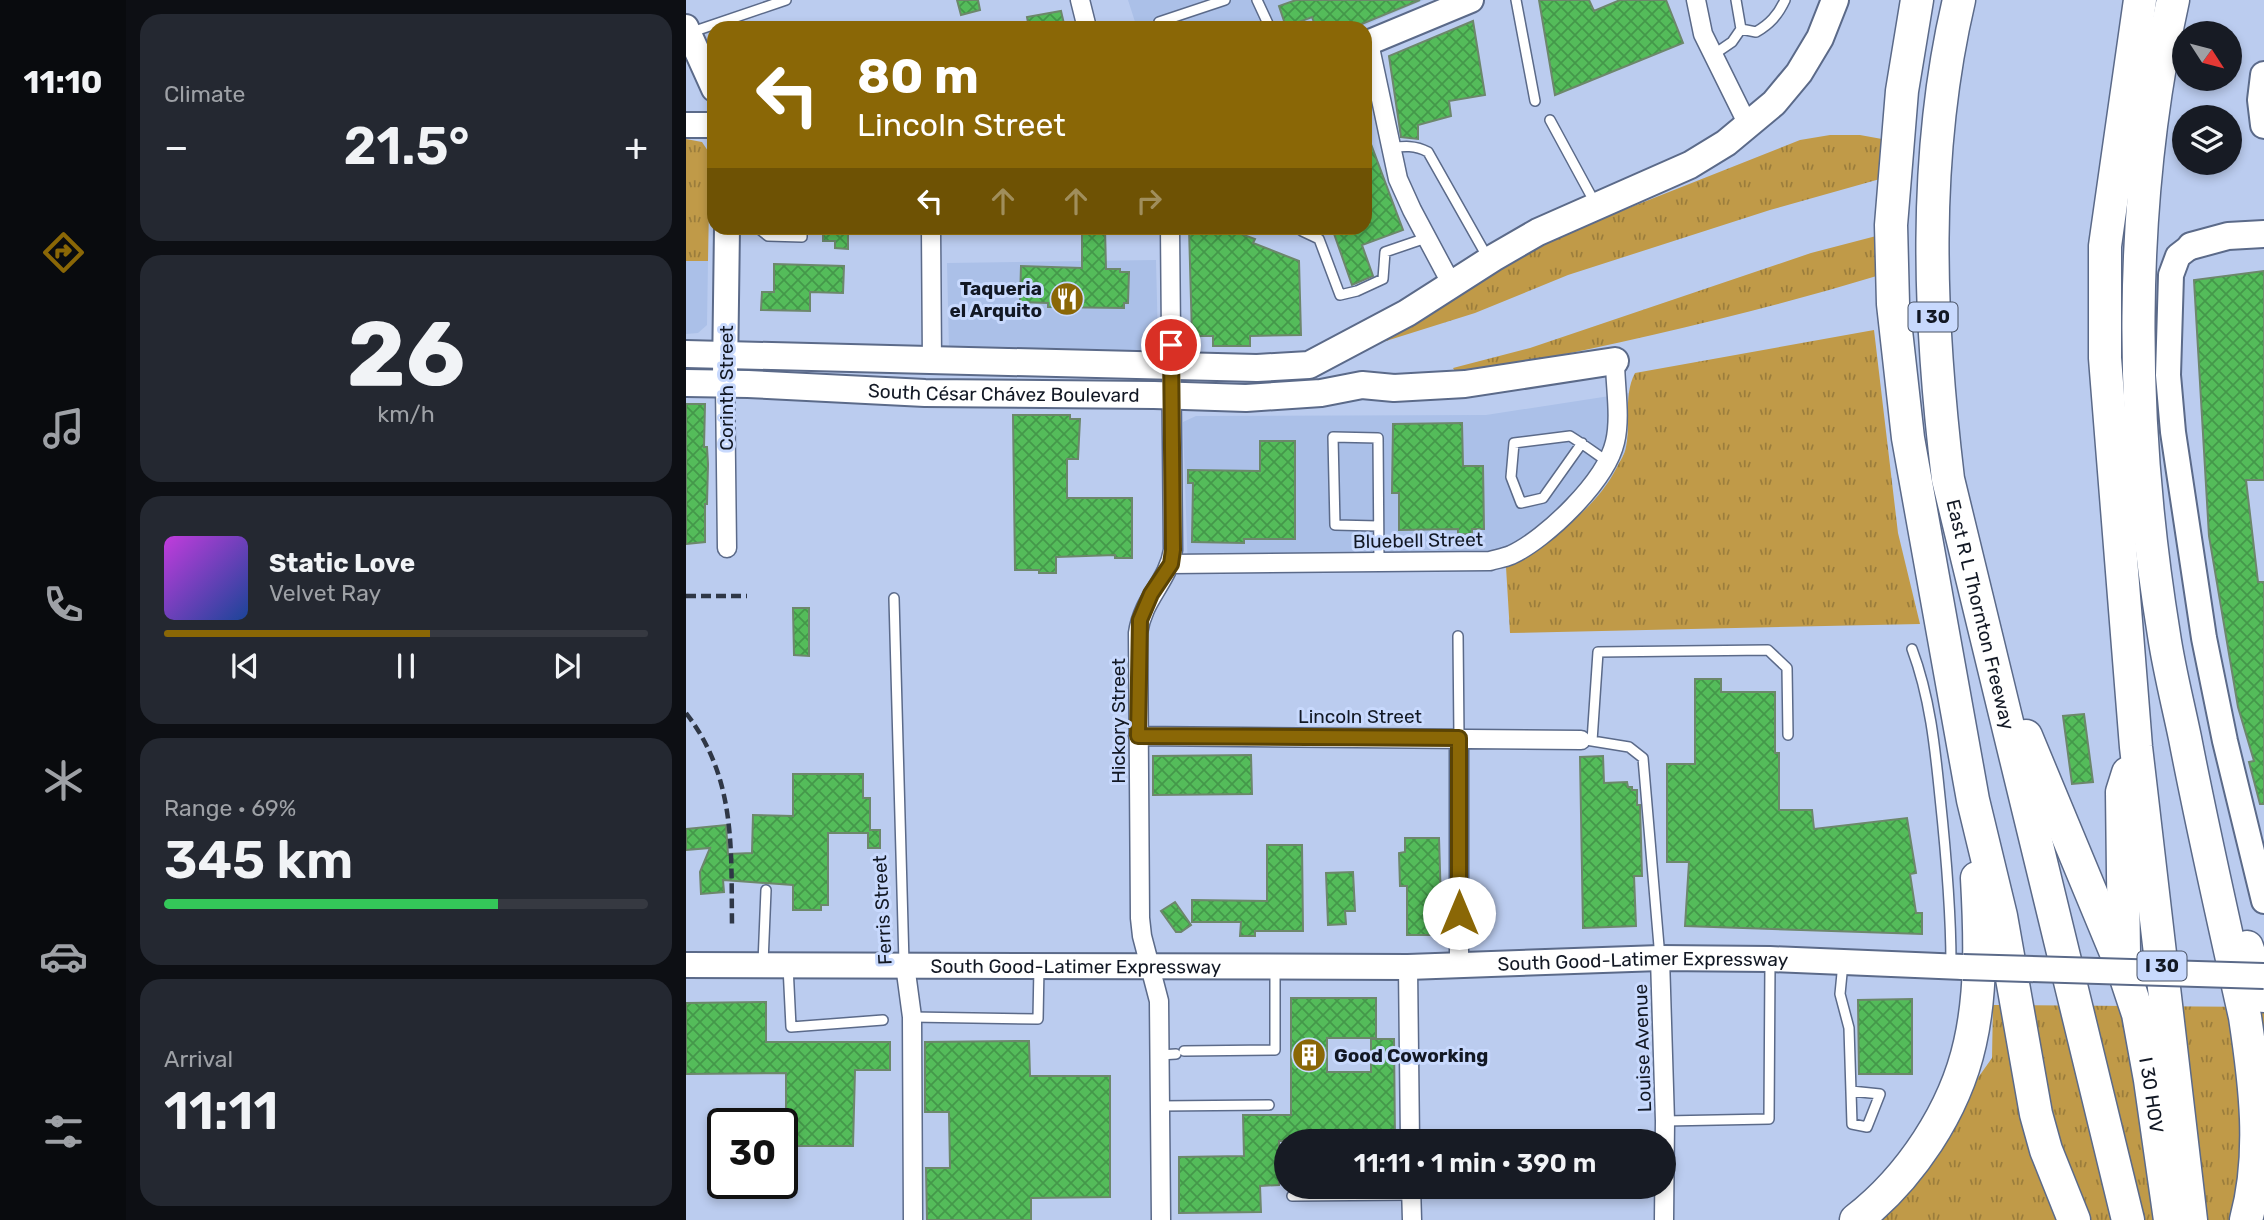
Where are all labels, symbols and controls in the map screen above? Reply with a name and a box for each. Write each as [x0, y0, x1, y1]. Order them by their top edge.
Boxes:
north arrow [2172, 21, 2242, 91]
map controls [2172, 21, 2242, 175]
text: 80 m [857, 47, 979, 105]
icon: left [742, 49, 833, 140]
text: 11:10 [24, 63, 102, 101]
text: Climate [164, 80, 245, 108]
button: layers [2172, 105, 2242, 175]
text: Lincoln Street [857, 106, 1066, 144]
text: 21.5° [343, 115, 470, 177]
text: − [164, 124, 189, 170]
text: + [624, 124, 648, 170]
icon: left [911, 182, 949, 220]
icon: ahead [984, 182, 1022, 220]
icon: ahead [1057, 182, 1095, 220]
icon: right [1130, 182, 1168, 220]
icon: directions [39, 228, 88, 277]
place label: Taqueria el Arquito [949, 277, 1042, 322]
restaurant icon: Taqueria el Arquito [1048, 280, 1086, 318]
text: 26 [347, 300, 465, 408]
road number: I 30 [1908, 302, 1958, 332]
pin [1141, 315, 1201, 375]
street label: Corinth Street [715, 325, 738, 451]
icon: arrive [1152, 326, 1190, 364]
street label: South César Chávez Boulevard [867, 379, 1140, 407]
text: km/h [377, 400, 435, 428]
icon: music [39, 404, 88, 453]
street label: East R L Thornton Freeway [1941, 497, 2019, 732]
street label: Bluebell Street [1353, 528, 1484, 553]
text: Static Love [269, 548, 415, 579]
text: Velvet Ray [269, 579, 381, 607]
icon: phone [39, 580, 88, 629]
icon: previous [226, 647, 264, 685]
icon: pause [387, 647, 425, 685]
icon: next [548, 647, 586, 685]
street label: Hickory Street [1107, 658, 1130, 784]
street label: Lincoln Street [1298, 705, 1423, 728]
icon: climate [39, 756, 88, 805]
text: Range · 69% [164, 794, 296, 822]
text: 345 km [164, 829, 353, 891]
street label: Ferris Street [868, 854, 897, 965]
position arrow [1422, 876, 1496, 950]
icon: car [39, 932, 88, 981]
street label: South Good-Latimer Expressway [1497, 947, 1789, 976]
road number: I 30 [2138, 951, 2186, 981]
street label: South Good-Latimer Expressway [931, 955, 1221, 978]
street label: Louise Avenue [1629, 983, 1656, 1113]
building icon: Good Coworking [1290, 1036, 1328, 1074]
place label: Good Coworking [1334, 1044, 1488, 1067]
text: Arrival [164, 1045, 233, 1073]
street label: I 30 HOV [2134, 1055, 2168, 1135]
text: 11:11 [164, 1080, 278, 1142]
icon: filters [39, 1107, 88, 1156]
speed limit sign: 30 [707, 1108, 798, 1199]
text: 11:11 · 1 min · 390 m [1354, 1148, 1596, 1179]

